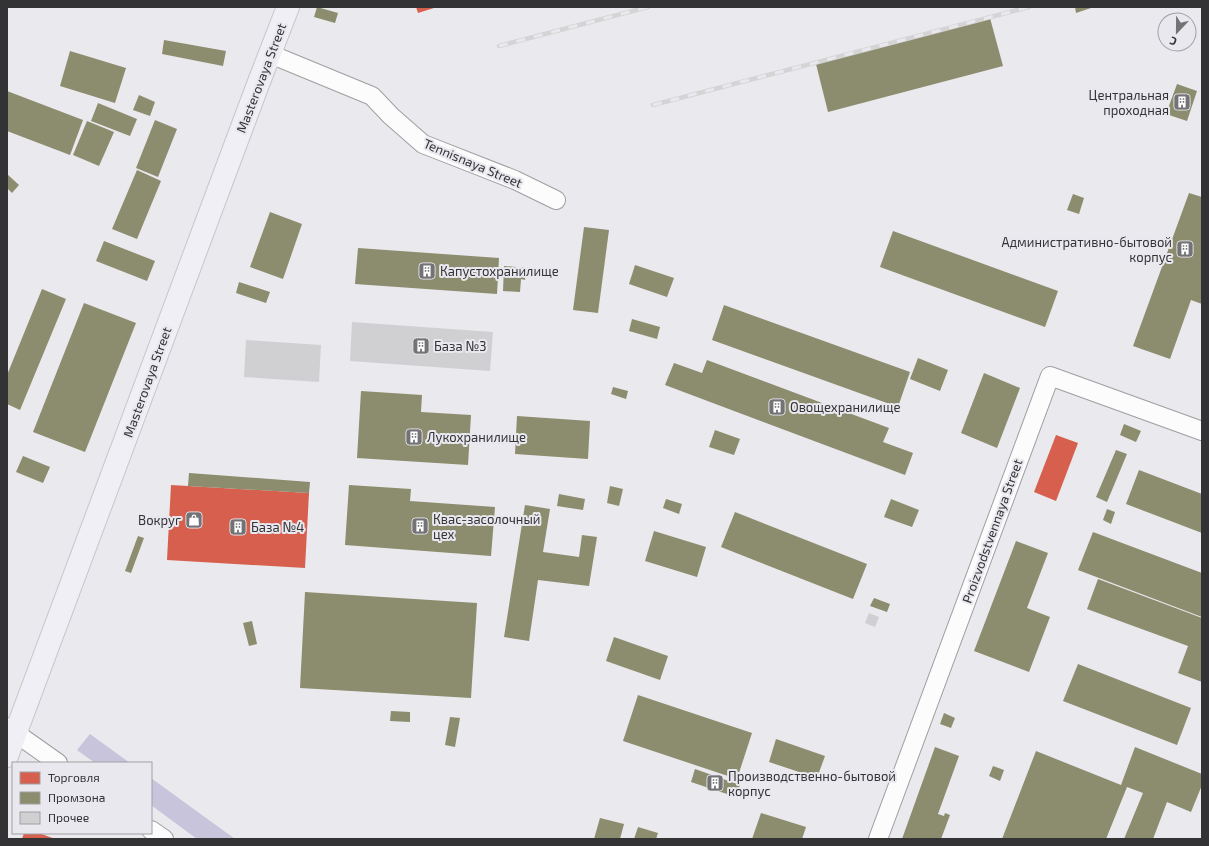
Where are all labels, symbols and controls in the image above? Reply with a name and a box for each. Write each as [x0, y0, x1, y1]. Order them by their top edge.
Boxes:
north arrow [1157, 12, 1197, 52]
street label: Masterovaya Street [233, 21, 289, 135]
text: С [1167, 34, 1179, 49]
place label: Центральная проходная [1088, 87, 1169, 118]
building icon: Центральная проходная [1172, 92, 1192, 112]
street label: Tennisnaya Street [421, 135, 525, 191]
place label: Административно-бытовой корпус [1001, 234, 1172, 265]
building icon: Административно-бытовой корпус [1175, 239, 1195, 259]
building icon: Капустохранилище [417, 261, 437, 281]
place label: Капустохранилище [440, 263, 559, 279]
street label: Masterovaya Street [120, 325, 174, 439]
building icon: База №3 [411, 336, 431, 356]
place label: База №3 [434, 338, 487, 354]
building icon: Овощехранилище [767, 397, 787, 417]
place label: Овощехранилище [790, 399, 900, 415]
building icon: Лукохранилище [404, 427, 424, 447]
place label: Лукохранилище [427, 429, 526, 445]
street label: Proizvodstvennaya Street [958, 457, 1026, 605]
shop icon: Вокруг [184, 510, 204, 530]
place label: Квас-засолочный цех [433, 511, 540, 542]
place label: Вокруг [138, 512, 181, 528]
building icon: Квас-засолочный цех [410, 516, 430, 536]
building icon: База №4 [228, 517, 248, 537]
place label: База №4 [251, 519, 304, 535]
legend [12, 762, 152, 834]
place label: Производственно-бытовой корпус [728, 768, 896, 799]
text: Торговля [48, 770, 100, 784]
building icon: Производственно-бытовой корпус [705, 773, 725, 793]
text: Промзона [48, 790, 105, 804]
text: Прочее [48, 810, 89, 824]

